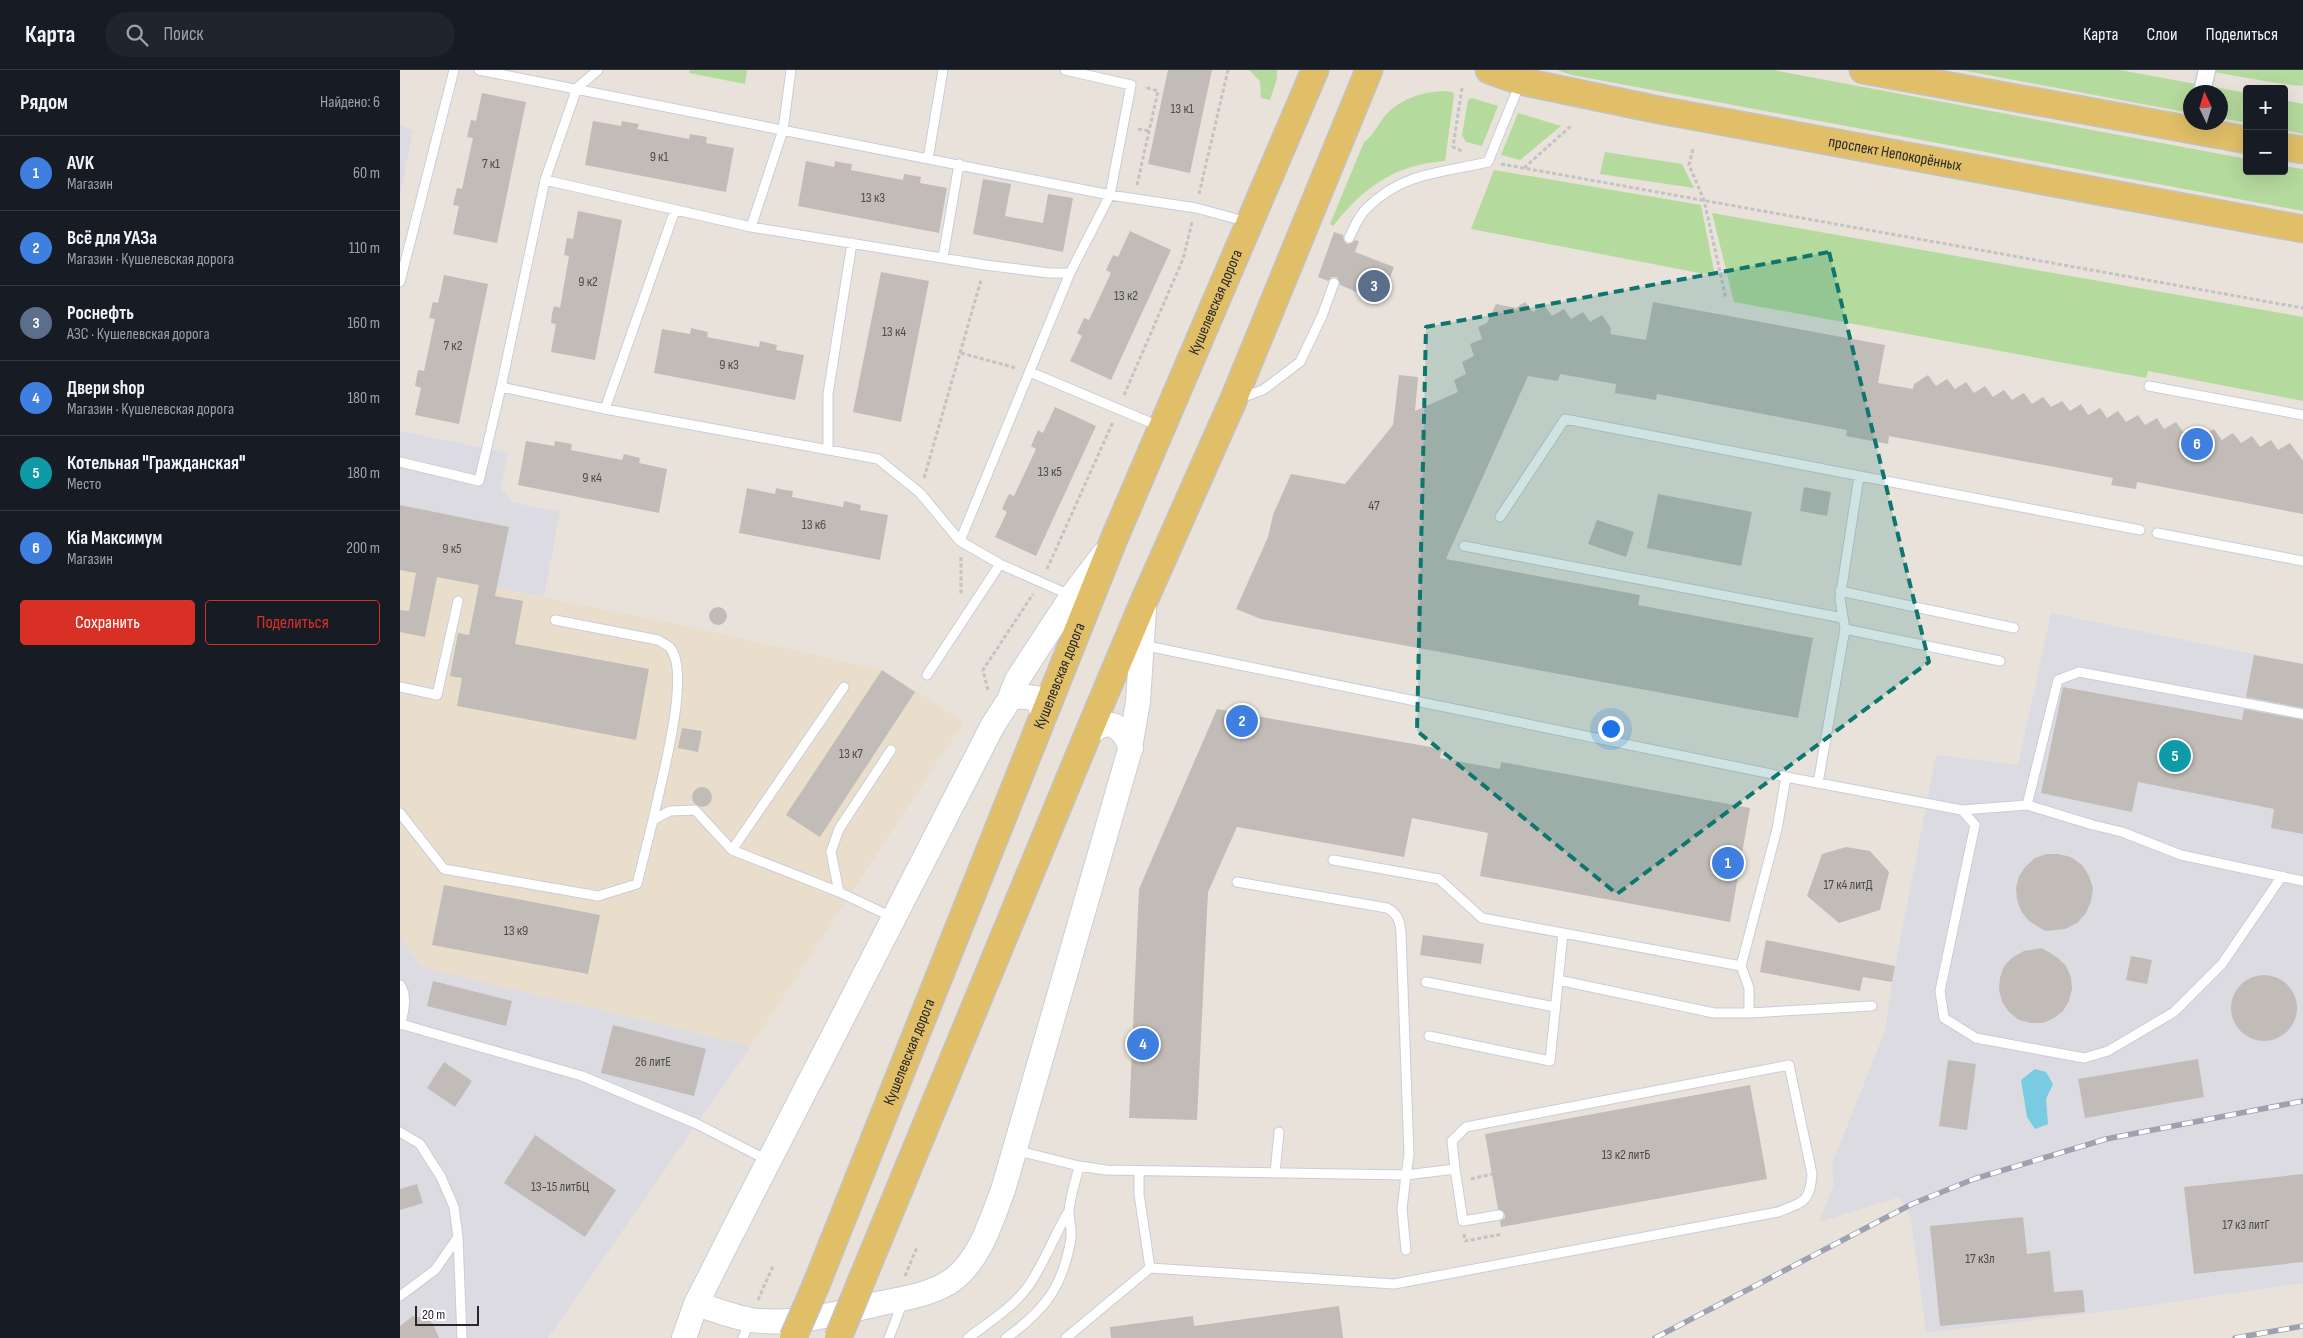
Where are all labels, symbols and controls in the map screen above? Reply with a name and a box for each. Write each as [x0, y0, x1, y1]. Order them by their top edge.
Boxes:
search box [105, 12, 455, 57]
text: Карта [25, 20, 75, 49]
icon: search [123, 21, 151, 49]
text: Поиск [163, 23, 204, 46]
text: Карта [2083, 24, 2119, 45]
text: Слои [2147, 24, 2178, 45]
text: Поделиться [2206, 24, 2278, 45]
north arrow [2183, 85, 2228, 130]
map controls [2243, 85, 2288, 175]
button: + [2243, 85, 2288, 130]
text: Рядом [20, 90, 68, 115]
text: Найдено: 6 [320, 93, 380, 112]
house number: 13 к1 [1170, 100, 1194, 117]
button: − [2243, 130, 2288, 175]
street label: проспект Непокорённых [1827, 132, 1963, 175]
house number: 9 к1 [650, 148, 668, 165]
text: AVK [67, 152, 94, 175]
house number: 7 к1 [482, 155, 500, 172]
text: 1 [33, 164, 39, 183]
text: 60 m [353, 164, 380, 183]
text: Магазин [67, 175, 113, 194]
house number: 13 к3 [861, 189, 885, 206]
text: Всё для УАЗа [67, 227, 157, 250]
text: 2 [32, 239, 40, 258]
text: 110 m [349, 239, 380, 258]
street label: Кушелевская дорога [1185, 247, 1246, 358]
text: Магазин · Кушелевская дорога [67, 250, 234, 269]
pin: 3 [1358, 267, 1390, 305]
house number: 9 к2 [578, 273, 598, 290]
house number: 13 к2 [1114, 287, 1138, 304]
text: Роснефть [67, 302, 134, 325]
text: 3 [32, 314, 40, 333]
text: 160 m [347, 314, 380, 333]
house number: 13 к4 [882, 323, 906, 340]
text: АЗС · Кушелевская дорога [67, 325, 210, 344]
house number: 7 к2 [444, 337, 463, 354]
house number: 9 к3 [719, 356, 739, 373]
text: Двери shop [67, 377, 145, 400]
text: 4 [32, 389, 40, 408]
text: 180 m [347, 389, 380, 408]
text: Магазин · Кушелевская дорога [67, 400, 234, 419]
pin: 6 [2181, 425, 2213, 463]
text: Котельная "Гражданская" [67, 452, 245, 475]
house number: 13 к5 [1038, 463, 1062, 480]
text: 5 [32, 464, 40, 483]
text: 180 m [347, 464, 380, 483]
house number: 9 к4 [582, 469, 602, 486]
text: Место [67, 475, 101, 494]
house number: 47 [1368, 497, 1380, 514]
house number: 13 к6 [802, 516, 826, 533]
text: Kia Максимум [67, 527, 162, 550]
text: 6 [32, 539, 40, 558]
text: 200 m [346, 539, 380, 558]
house number: 9 к5 [442, 540, 462, 557]
text: Магазин [67, 550, 113, 569]
button: Сохранить [20, 600, 195, 645]
button: Поделиться [205, 600, 380, 645]
street label: Кушелевская дорога [1030, 620, 1089, 732]
pin: 2 [1226, 702, 1258, 740]
your location [1598, 716, 1624, 742]
pin: 5 [2159, 737, 2191, 775]
house number: 13 к7 [839, 745, 863, 762]
pin: 1 [1712, 844, 1744, 882]
house number: 17 к4 литД [1823, 876, 1873, 893]
house number: 13 к9 [504, 922, 528, 939]
street label: Кушелевская дорога [879, 996, 939, 1108]
pin: 4 [1127, 1025, 1159, 1063]
house number: 26 литЕ [635, 1053, 671, 1070]
house number: 13 к2 литБ [1602, 1146, 1650, 1163]
house number: 13-15 литБЦ [531, 1178, 589, 1195]
house number: 17 к3 литГ [2222, 1216, 2270, 1233]
house number: 17 к3л [1965, 1250, 1995, 1267]
scale bar [415, 1303, 479, 1326]
text: 20 m [422, 1306, 445, 1323]

